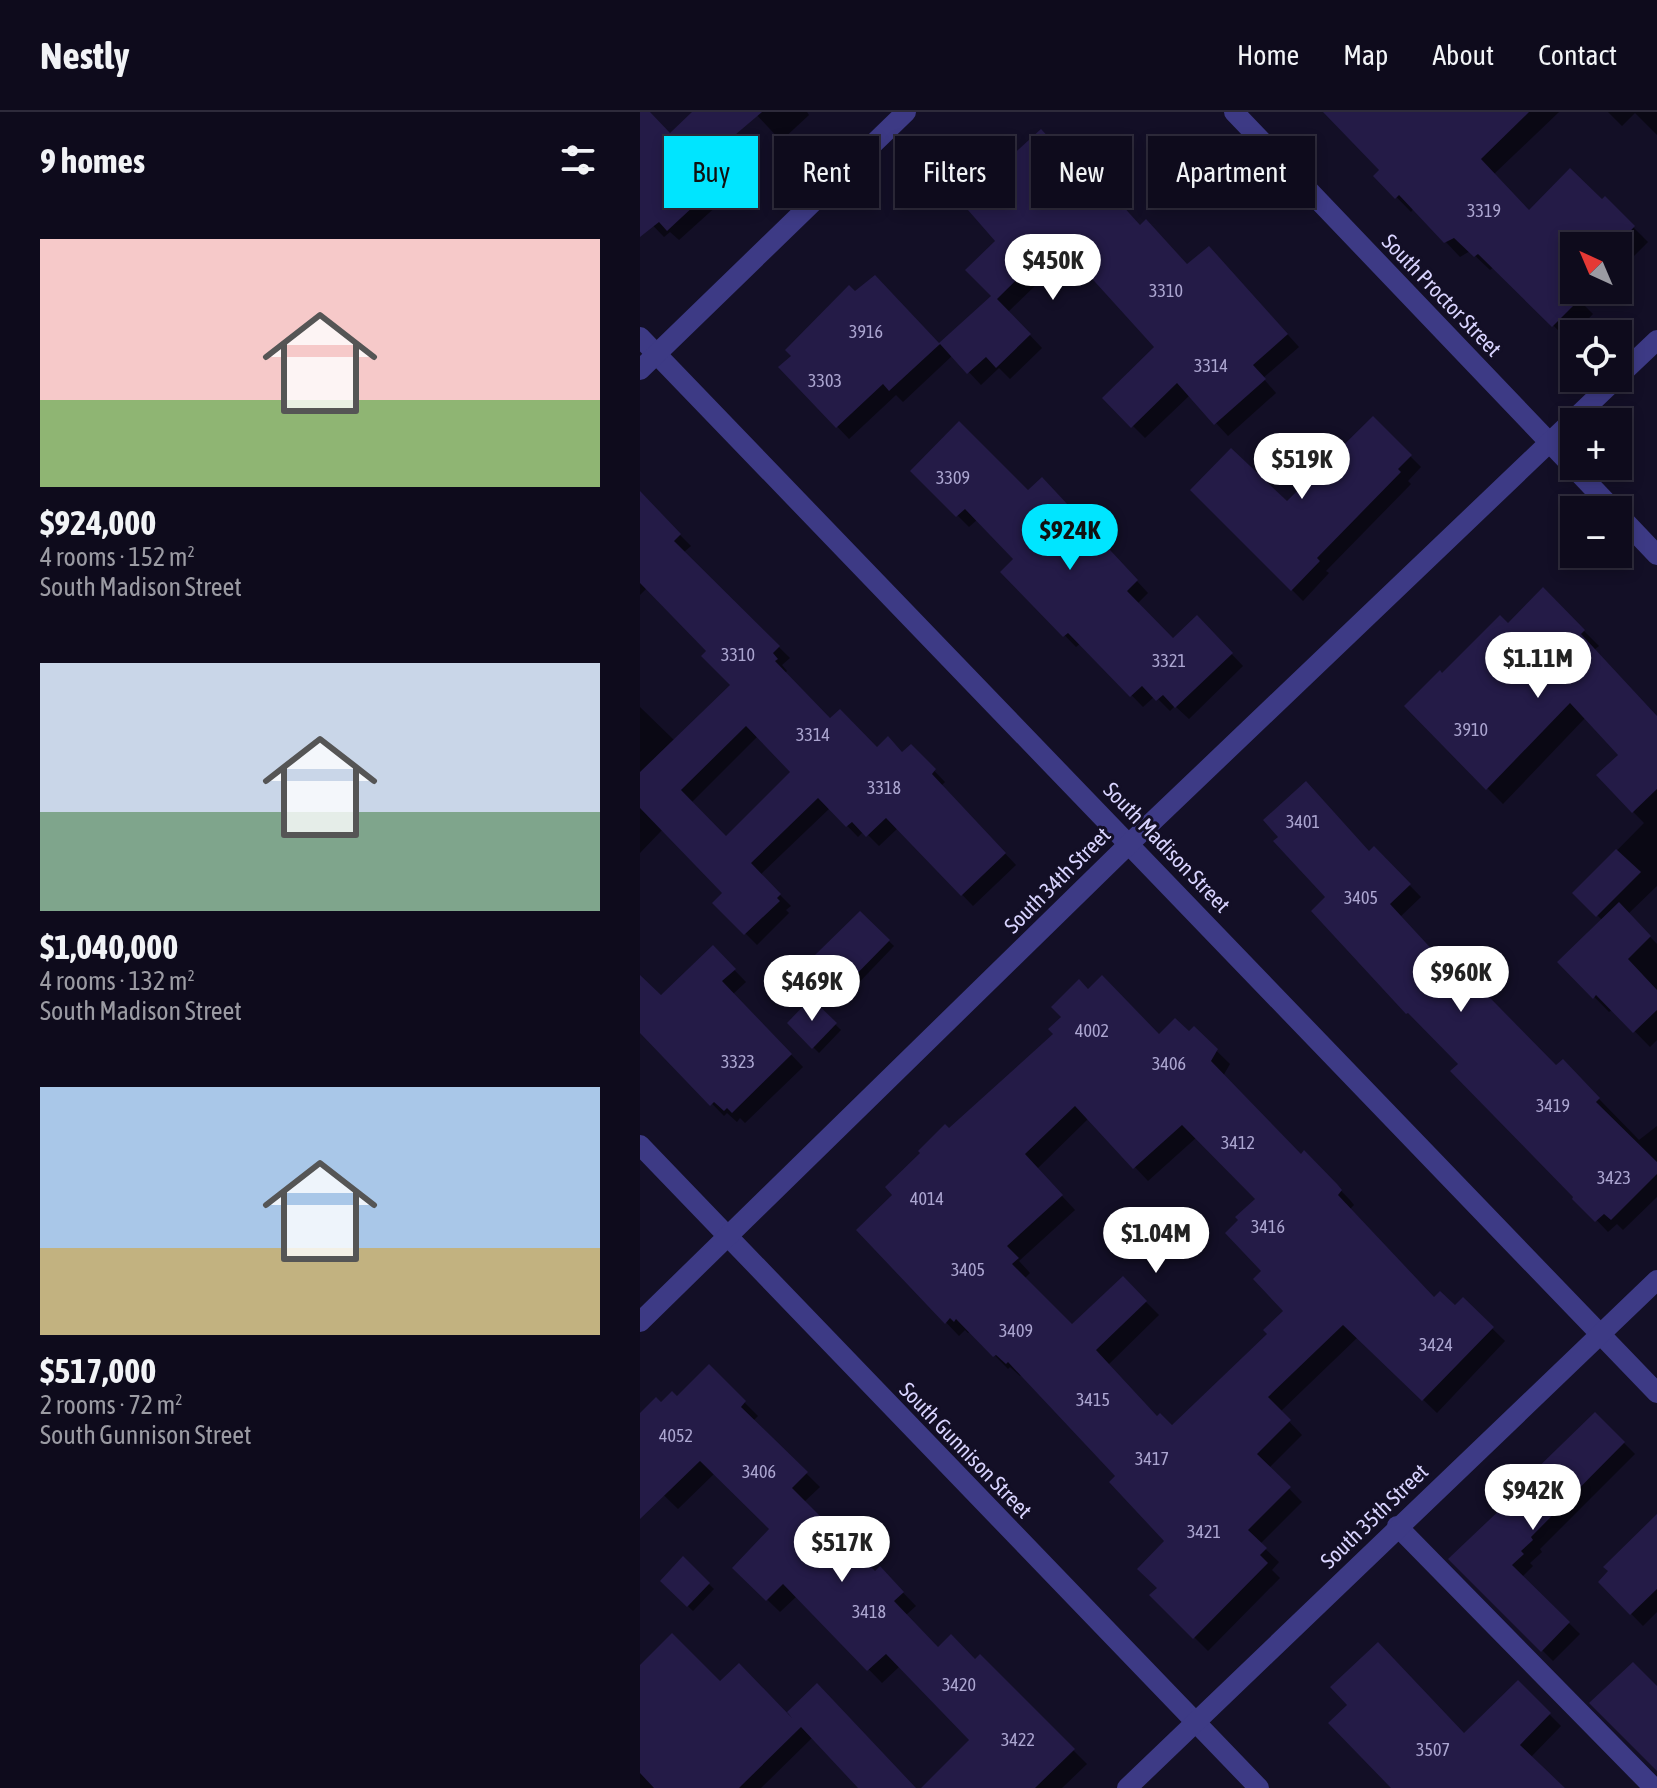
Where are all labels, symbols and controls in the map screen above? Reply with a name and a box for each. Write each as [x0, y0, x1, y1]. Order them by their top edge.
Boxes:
text: Nestly [40, 34, 129, 77]
text: Home [1237, 39, 1299, 71]
text: Map [1343, 39, 1388, 71]
text: About [1432, 39, 1494, 71]
text: Contact [1538, 39, 1617, 71]
chip: Buy [664, 136, 758, 208]
chip: Rent [774, 136, 879, 208]
chip: Filters [895, 136, 1015, 208]
chip: New [1031, 136, 1132, 208]
chip: Apartment [1148, 136, 1315, 208]
icon: filters [556, 138, 600, 182]
text: 9 homes [40, 141, 145, 180]
house number: 3319 [1467, 200, 1501, 221]
street label: South Proctor Street [1377, 228, 1507, 362]
north arrow [1560, 232, 1632, 304]
map controls [1560, 232, 1632, 568]
pin: $450K [997, 234, 1109, 302]
text: $450K [1023, 245, 1083, 275]
house number: 3310 [1149, 280, 1183, 301]
icon: home [248, 291, 392, 435]
button: locate [1560, 320, 1632, 392]
house number: 3916 [849, 321, 883, 342]
house number: 3314 [1194, 355, 1228, 376]
house number: 3303 [808, 370, 842, 391]
button: + [1560, 408, 1632, 480]
pin: $519K [1246, 433, 1358, 501]
text: $519K [1272, 444, 1332, 474]
house number: 3309 [936, 467, 970, 488]
button: − [1560, 496, 1632, 568]
text: $924,000 [40, 503, 156, 542]
pin: $924K [1014, 504, 1126, 572]
text: $924K [1040, 515, 1100, 545]
text: 4 rooms · 152 m² [40, 542, 195, 572]
text: South Madison Street [40, 572, 242, 602]
pin: $1.11M [1473, 632, 1603, 700]
text: $1.11M [1503, 643, 1573, 673]
house number: 3310 [721, 644, 755, 665]
house number: 3321 [1152, 650, 1186, 671]
icon: home [248, 715, 392, 859]
house number: 3910 [1454, 719, 1488, 740]
house number: 3314 [796, 724, 830, 745]
house number: 3318 [867, 777, 901, 798]
street label: South Madison Street [1098, 777, 1236, 917]
house number: 3401 [1286, 811, 1320, 832]
street label: South 34th Street [999, 822, 1115, 938]
house number: 3405 [1344, 887, 1378, 908]
text: $1,040,000 [40, 927, 178, 966]
pin: $960K [1405, 946, 1517, 1014]
pin: $469K [756, 955, 868, 1023]
text: $960K [1431, 957, 1491, 987]
text: 4 rooms · 132 m² [40, 966, 195, 996]
text: $469K [782, 966, 842, 996]
text: South Madison Street [40, 996, 242, 1026]
house number: 4002 [1075, 1020, 1109, 1041]
house number: 3323 [721, 1051, 755, 1072]
house number: 3406 [1152, 1053, 1186, 1074]
house number: 3419 [1536, 1095, 1570, 1116]
house number: 3412 [1221, 1132, 1255, 1153]
icon: home [248, 1139, 392, 1283]
house number: 3423 [1597, 1167, 1631, 1188]
house number: 4014 [910, 1188, 944, 1209]
pin: $1.04M [1091, 1207, 1221, 1275]
house number: 3416 [1251, 1216, 1285, 1237]
text: $1.04M [1121, 1218, 1191, 1248]
house number: 3405 [951, 1259, 985, 1280]
house number: 3409 [999, 1320, 1033, 1341]
house number: 3424 [1419, 1334, 1453, 1355]
text: $517,000 [40, 1351, 156, 1390]
street label: South Gunnison Street [894, 1377, 1038, 1523]
house number: 3415 [1076, 1389, 1110, 1410]
text: 2 rooms · 72 m² [40, 1390, 182, 1420]
text: South Gunnison Street [40, 1420, 252, 1450]
house number: 4052 [659, 1425, 693, 1446]
house number: 3417 [1135, 1448, 1169, 1469]
street label: South 35th Street [1315, 1458, 1433, 1574]
house number: 3406 [742, 1461, 776, 1482]
pin: $942K [1477, 1464, 1589, 1532]
text: $942K [1503, 1475, 1563, 1505]
pin: $517K [786, 1516, 898, 1584]
house number: 3421 [1187, 1521, 1221, 1542]
text: $517K [812, 1527, 872, 1557]
house number: 3418 [852, 1601, 886, 1622]
house number: 3420 [942, 1674, 976, 1695]
house number: 3422 [1001, 1729, 1035, 1750]
house number: 3507 [1416, 1739, 1450, 1760]

